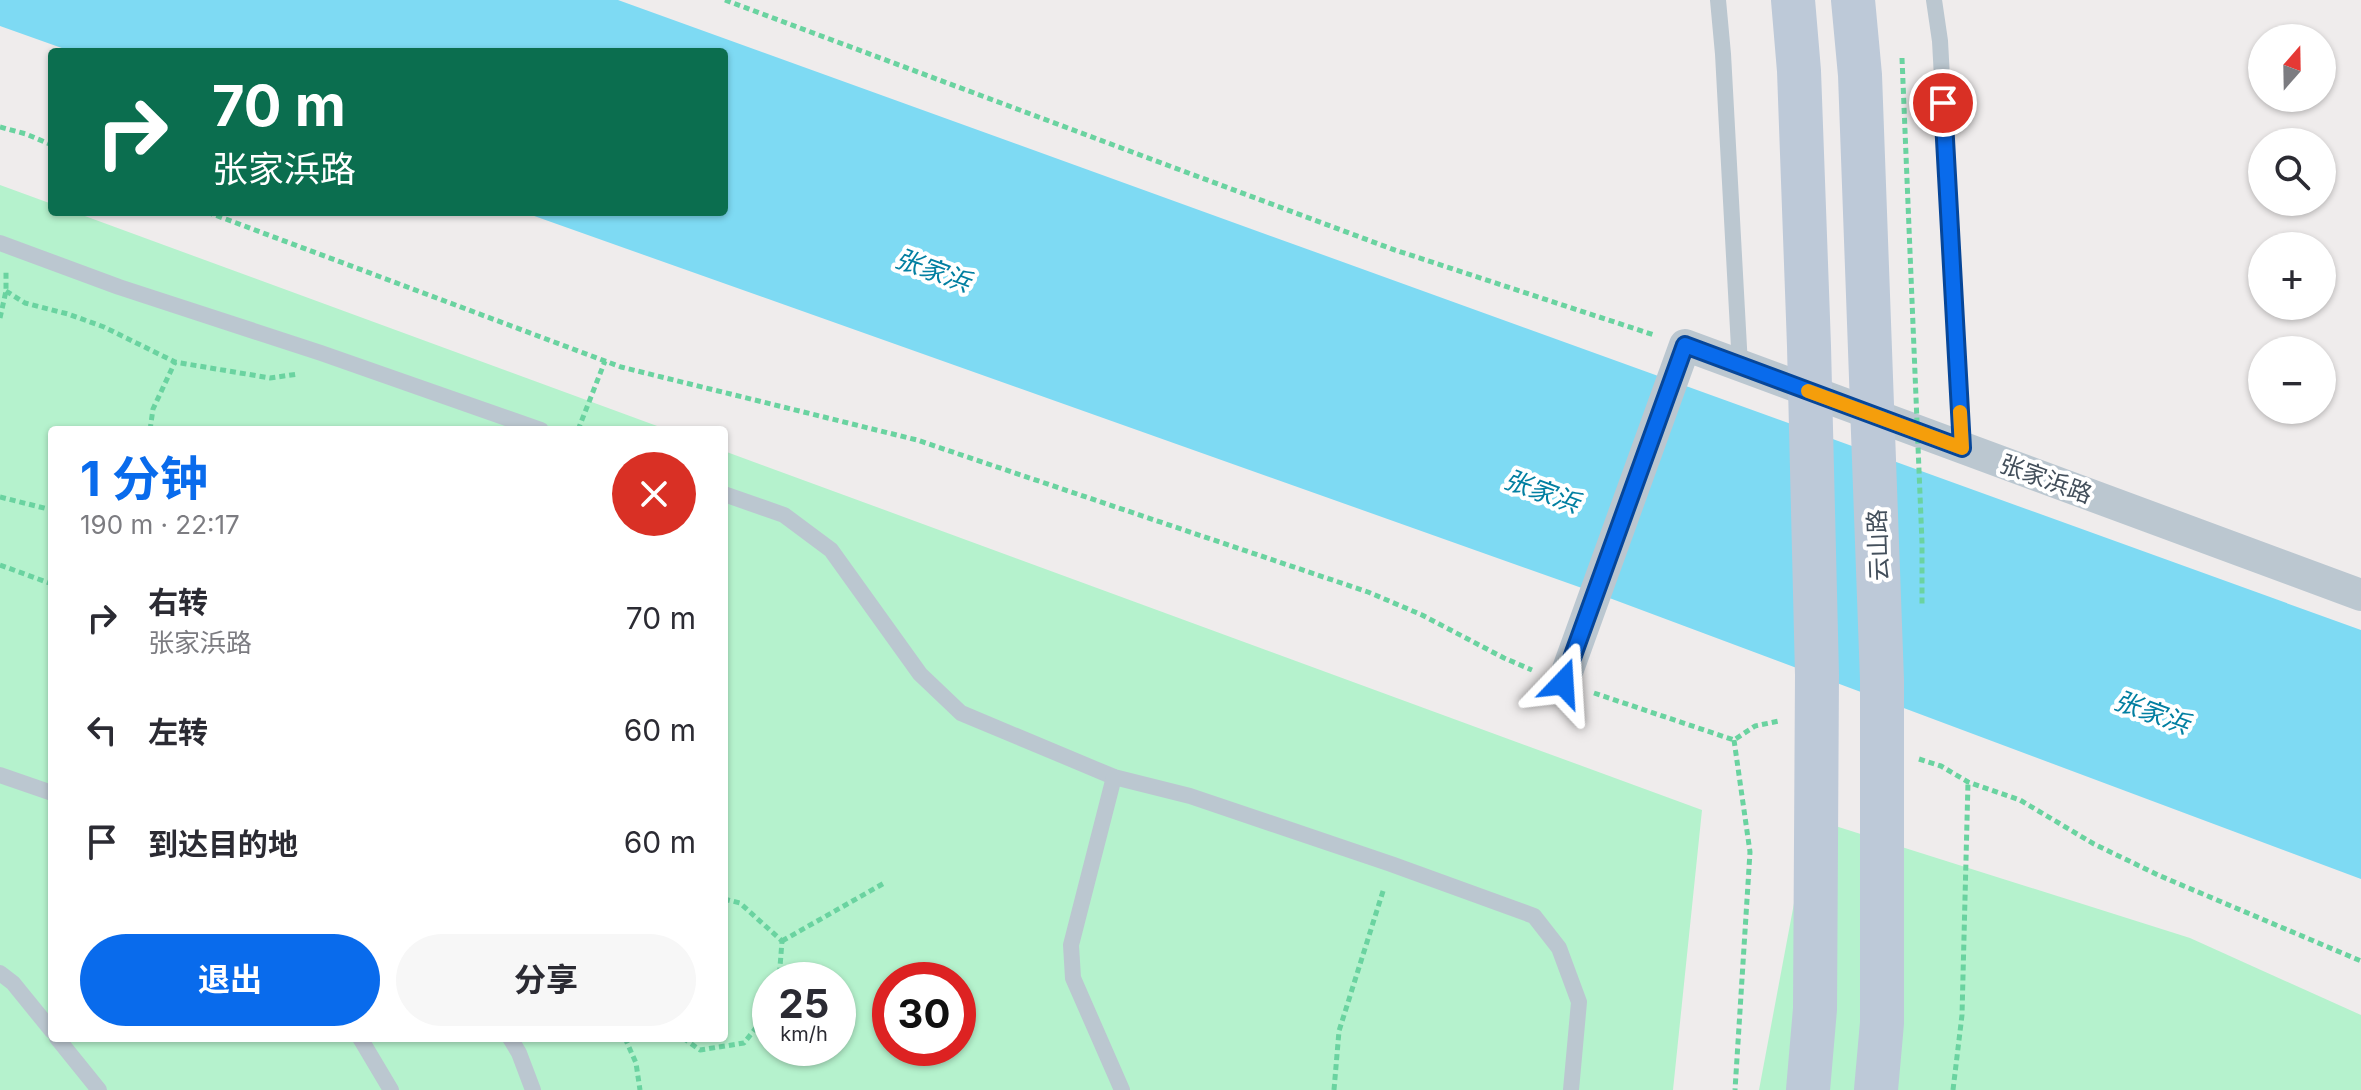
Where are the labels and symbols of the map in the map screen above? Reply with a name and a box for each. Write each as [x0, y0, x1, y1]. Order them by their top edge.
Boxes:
north arrow [2248, 24, 2336, 112]
pin [1909, 69, 1977, 137]
water label: 张家浜 [891, 242, 977, 299]
street label: 张家浜路 [1996, 449, 2096, 509]
water label: 张家浜 [1500, 463, 1586, 520]
street label: 云山路 [1862, 509, 1894, 581]
position arrow [1521, 641, 1605, 725]
water label: 张家浜 [2110, 684, 2196, 741]
speed limit sign: 30 [872, 962, 976, 1066]

